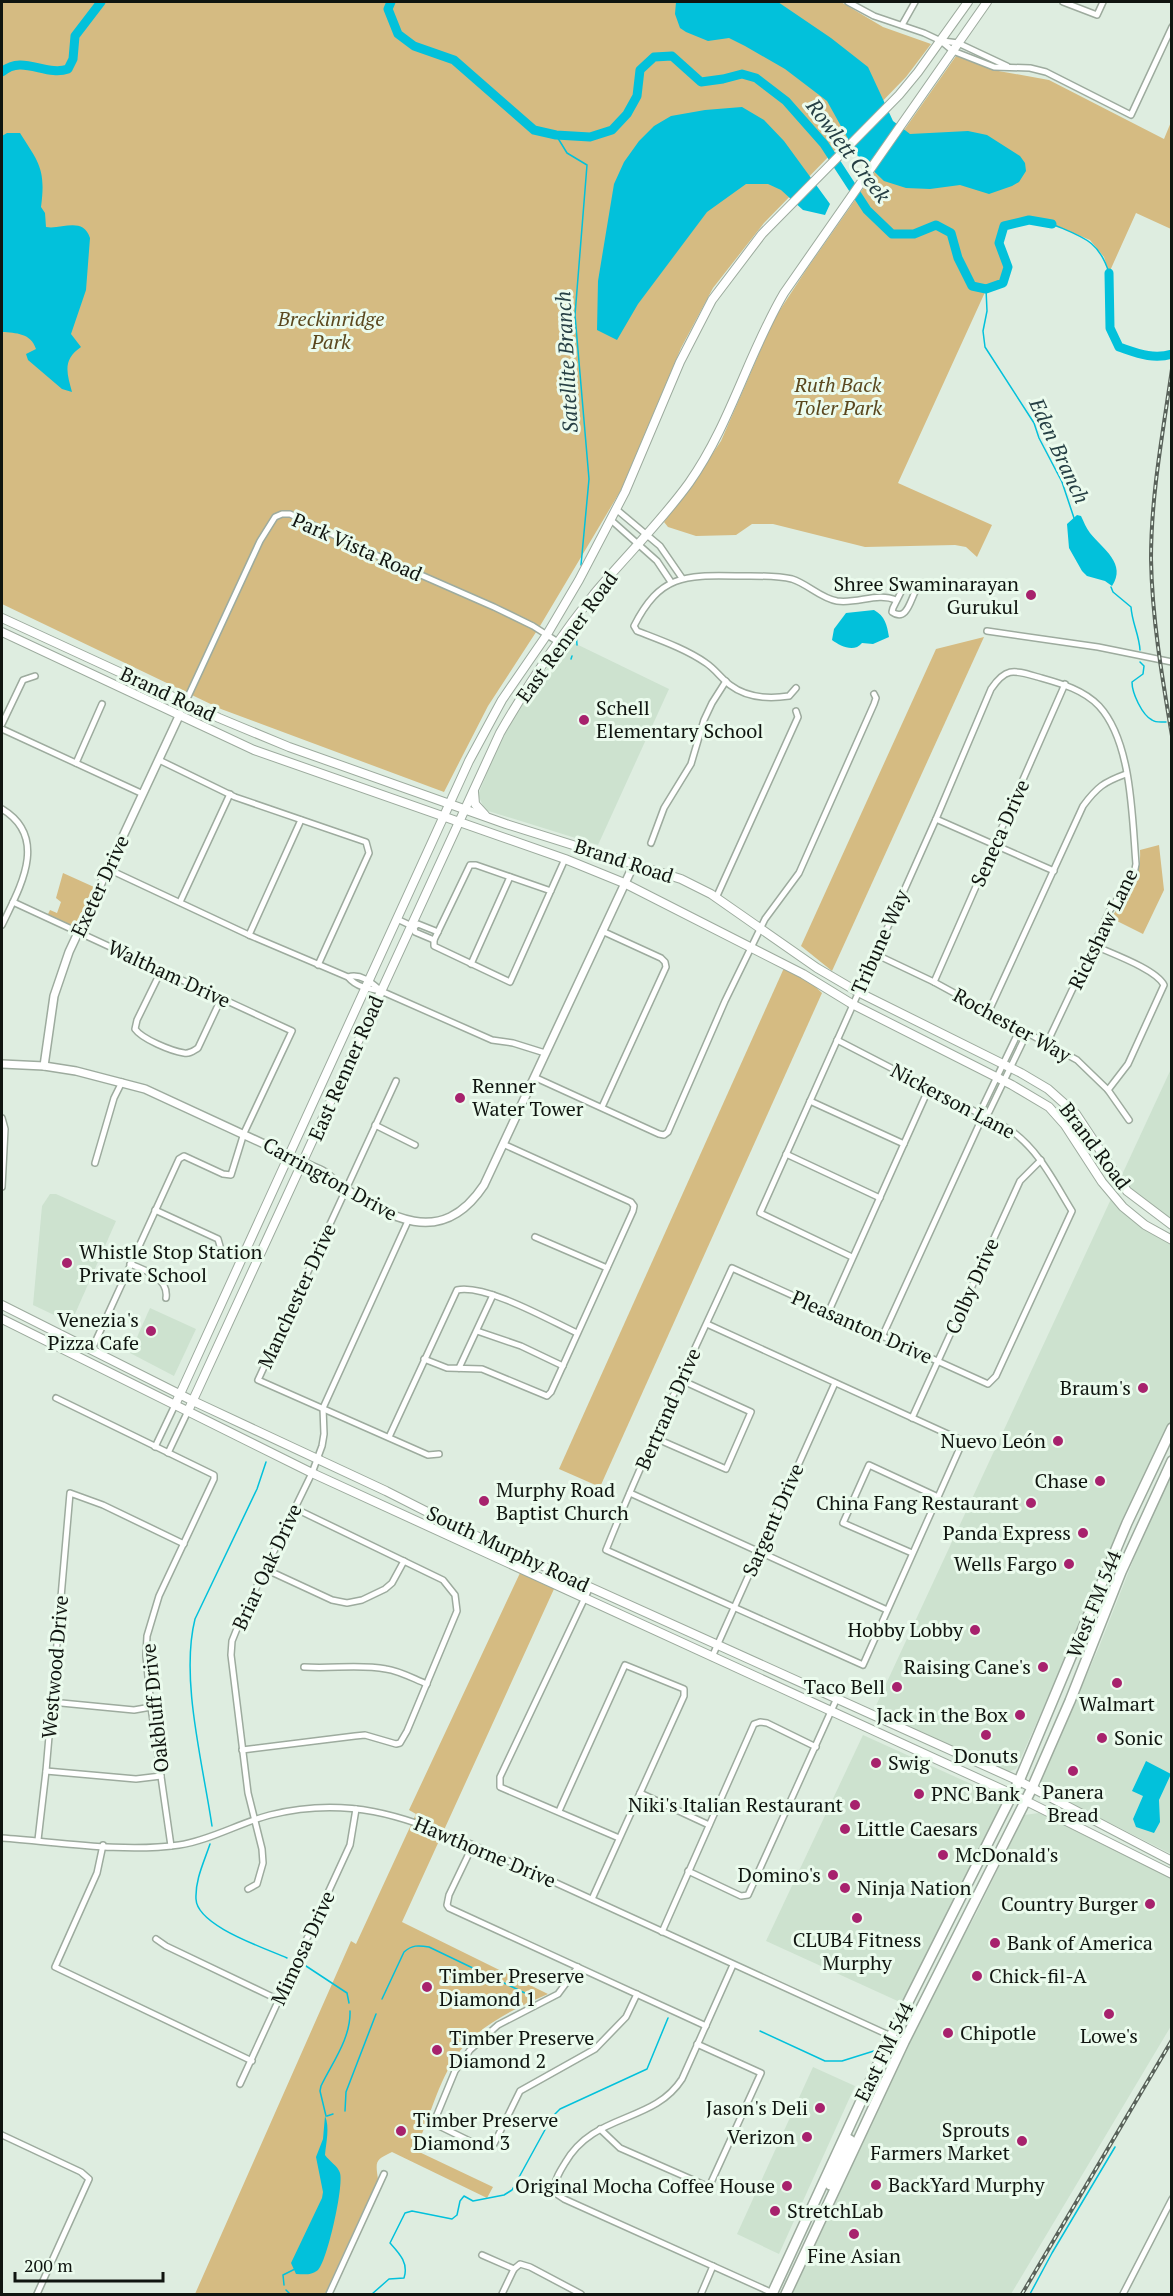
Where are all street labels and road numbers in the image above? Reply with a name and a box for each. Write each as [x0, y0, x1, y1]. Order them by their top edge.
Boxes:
street label: Park Vista Road [288, 506, 426, 587]
street label: East Renner Road [510, 566, 623, 708]
street label: Brand Road [116, 660, 220, 727]
street label: Seneca Drive [964, 775, 1035, 891]
street label: Exeter Drive [64, 830, 135, 941]
street label: Brand Road [571, 832, 677, 889]
street label: Rickshaw Lane [1062, 864, 1143, 994]
street label: Tribune Way [844, 884, 915, 999]
street label: Waltham Drive [103, 933, 235, 1014]
street label: Rochester Way [948, 981, 1077, 1069]
street label: East Renner Road [301, 991, 390, 1145]
street label: Nickerson Lane [886, 1056, 1020, 1145]
street label: Brand Road [1054, 1097, 1137, 1195]
street label: Carrington Drive [258, 1130, 402, 1227]
street label: Manchester Drive [251, 1219, 342, 1373]
street label: Colby Drive [938, 1233, 1005, 1338]
street label: Pleasanton Drive [787, 1283, 937, 1370]
street label: Bertrand Drive [629, 1344, 706, 1474]
street label: Sargent Drive [736, 1459, 809, 1581]
street label: Briar Oak Drive [225, 1499, 308, 1634]
street label: South Murphy Road [423, 1499, 594, 1598]
street label: West FM 544 [1060, 1546, 1127, 1661]
street label: Westwood Drive [35, 1594, 74, 1740]
street label: Oakbluff Drive [134, 1642, 175, 1774]
street label: Hawthorne Drive [410, 1809, 560, 1894]
street label: Mimosa Drive [264, 1886, 341, 2009]
street label: East FM 544 [848, 1997, 919, 2106]

